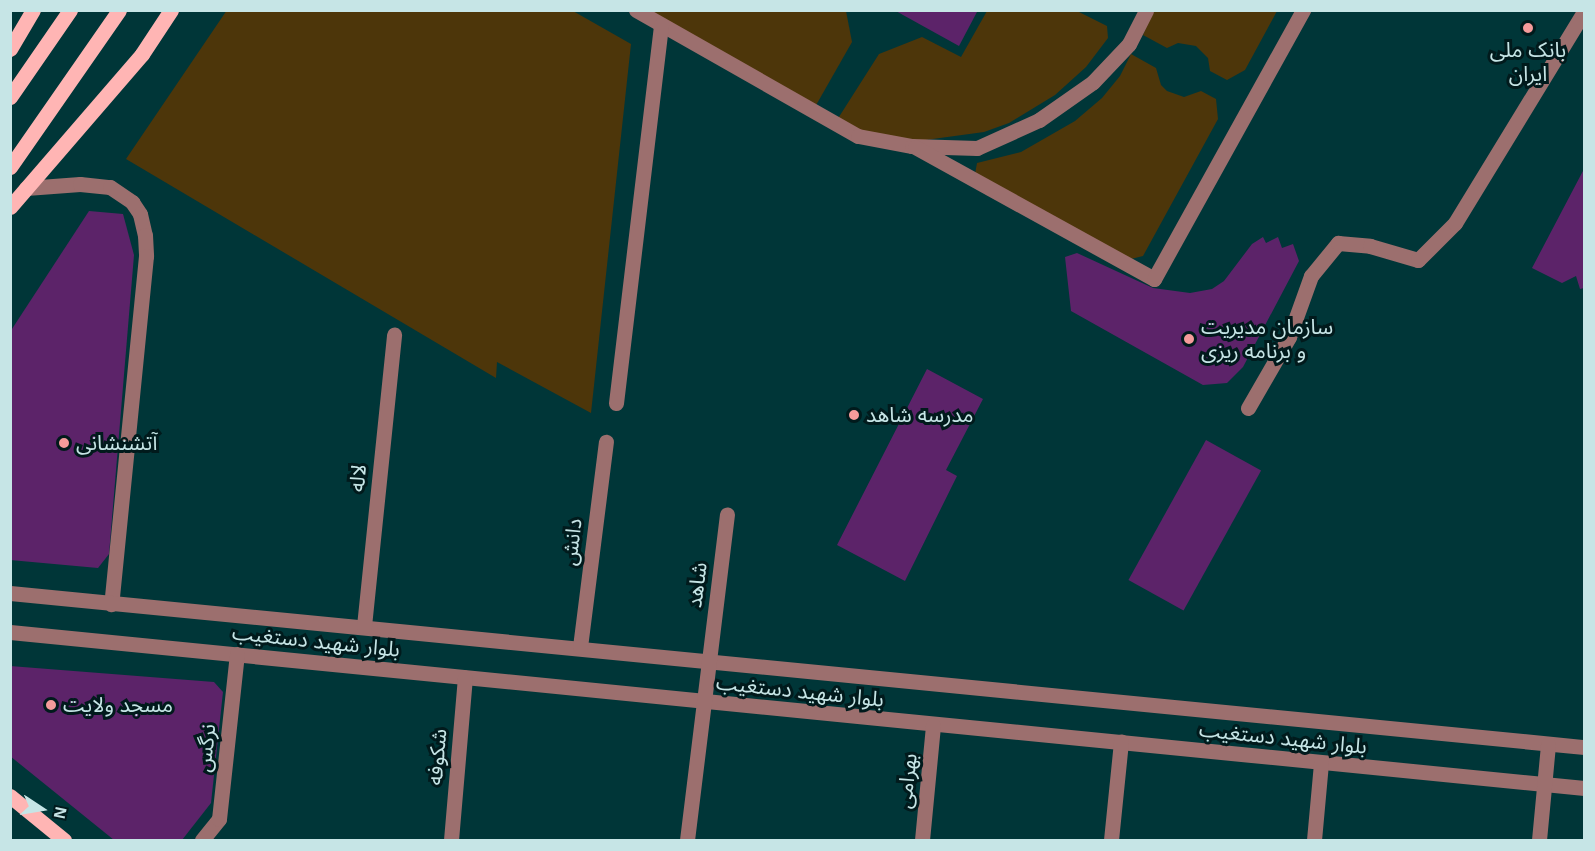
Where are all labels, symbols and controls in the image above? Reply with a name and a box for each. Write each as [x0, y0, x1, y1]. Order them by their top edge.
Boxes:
marker: بانک ملی ایران [1521, 21, 1535, 35]
place label: بانک ملی ایران [1490, 37, 1566, 87]
place label: سازمان مدیریت و برنامه ریزی [1201, 314, 1333, 364]
marker: سازمان مدیریت و برنامه ریزی [1182, 332, 1196, 346]
place label: مدرسه شاهد [866, 402, 974, 428]
marker: مدرسه شاهد [847, 408, 861, 422]
place label: آتشنشانی [76, 430, 157, 456]
marker: آتشنشانی [57, 436, 71, 450]
street label: لاله [344, 463, 372, 493]
street label: دانش [557, 517, 587, 567]
street label: شاهد [682, 561, 712, 609]
street label: بلوار شهید دستغیب [231, 620, 401, 662]
street label: بلوار شهید دستغیب [715, 670, 885, 712]
place label: مسجد ولایت [63, 692, 173, 718]
marker: مسجد ولایت [44, 698, 58, 712]
street label: بلوار شهید دستغیب [1198, 717, 1368, 759]
street label: نرگس [191, 723, 221, 773]
street label: شکوفه [422, 728, 452, 786]
street label: بهرامی [892, 752, 922, 810]
north arrow [12, 779, 72, 839]
text: N [51, 805, 70, 820]

